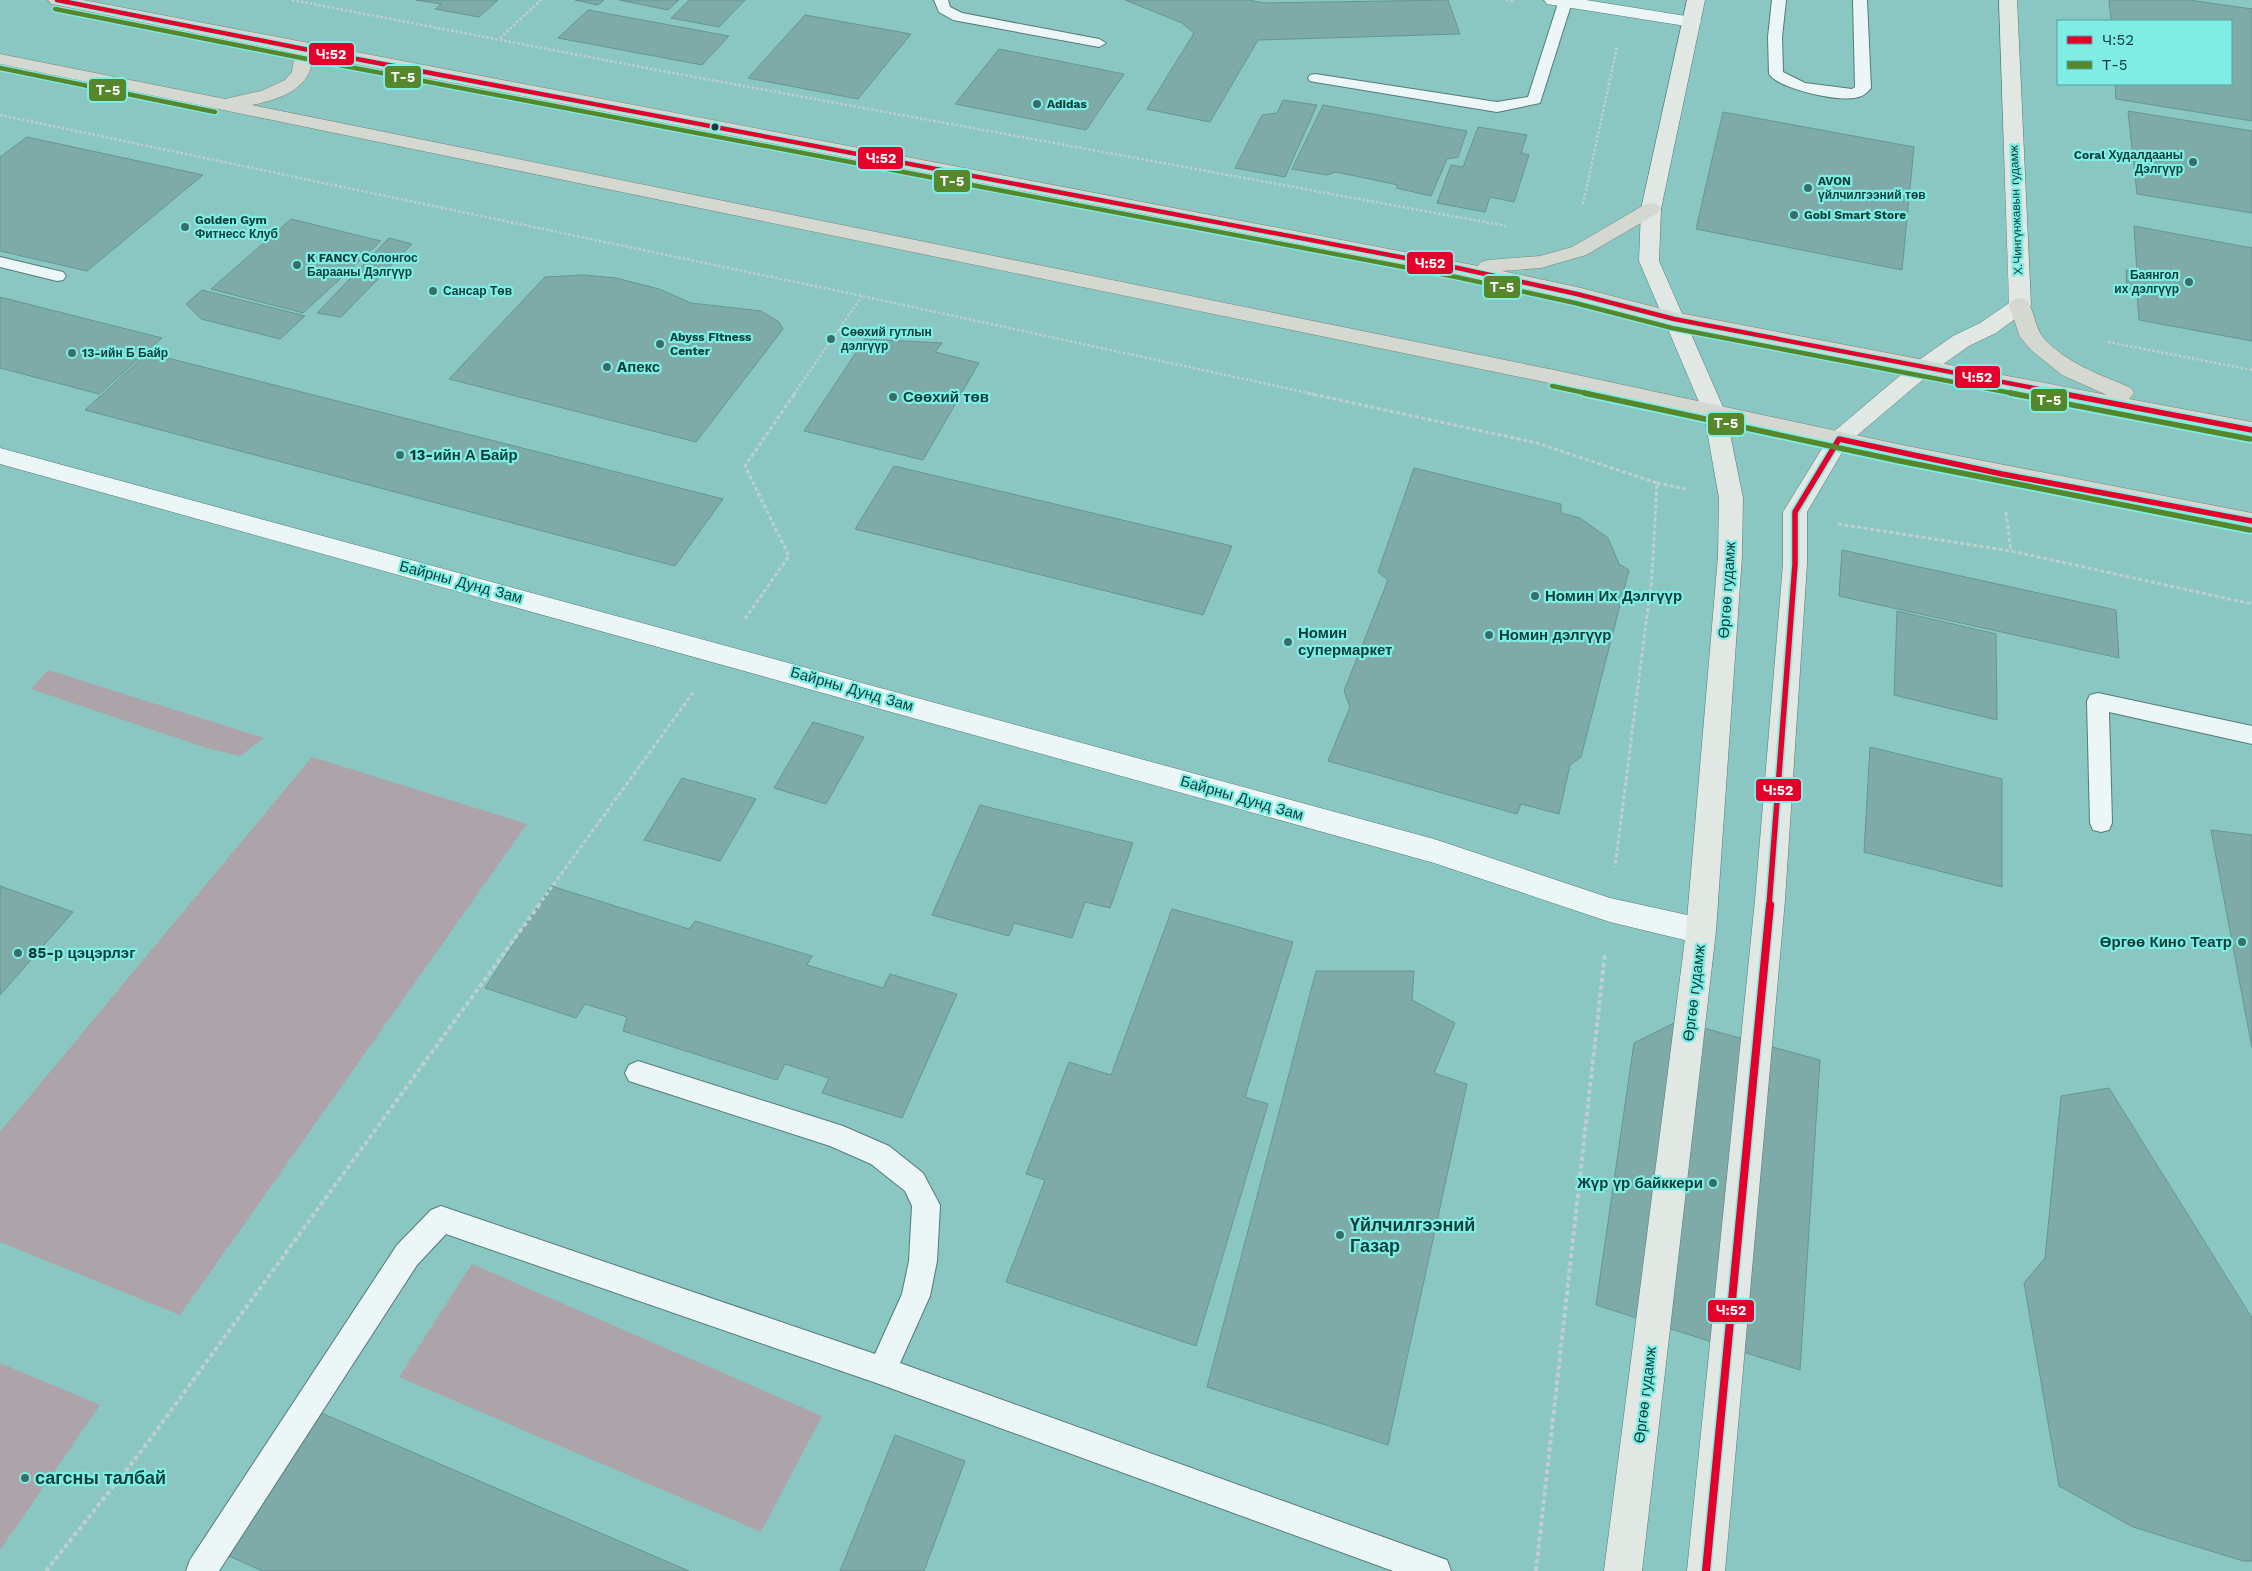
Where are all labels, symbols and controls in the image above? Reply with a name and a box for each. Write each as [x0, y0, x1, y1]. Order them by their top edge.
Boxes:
legend [2057, 20, 2232, 85]
text: Ч:52 [2102, 31, 2134, 49]
line badge: Ч:52 [308, 42, 355, 66]
text: Ч:52 [316, 46, 346, 62]
text: Т-5 [2102, 56, 2128, 74]
line badge: Т-5 [384, 65, 422, 89]
text: Т-5 [391, 69, 415, 85]
line badge: Т-5 [88, 78, 127, 102]
text: Т-5 [96, 82, 120, 98]
place label: Adidas [1047, 97, 1087, 111]
marker: Adidas [1031, 98, 1043, 110]
unlabelled marker [710, 122, 720, 132]
street label: Х.Чингүнжавын гудамж [2007, 145, 2025, 275]
line badge: Ч:52 [857, 146, 904, 170]
place label: Coral Худалдааны Дэлгүүр [2074, 148, 2183, 176]
text: Ч:52 [866, 150, 896, 166]
marker: Coral Худалдааны Дэлгүүр [2187, 156, 2199, 168]
line badge: Т-5 [933, 169, 971, 193]
text: Т-5 [940, 173, 964, 189]
place label: AVON үйлчилгээний төв [1818, 174, 1926, 202]
marker: AVON үйлчилгээний төв [1802, 182, 1814, 194]
place label: Gobi Smart Store [1804, 208, 1906, 222]
marker: Gobi Smart Store [1788, 209, 1800, 221]
place label: Golden Gym Фитнесс Клуб [195, 213, 278, 241]
marker: Golden Gym Фитнесс Клуб [179, 221, 191, 233]
place label: K FANCY Солонгос Барааны Дэлгүүр [307, 251, 418, 279]
line badge: Ч:52 [1406, 251, 1454, 275]
text: Ч:52 [1415, 255, 1445, 271]
marker: K FANCY Солонгос Барааны Дэлгүүр [291, 259, 303, 271]
place label: Баянгол их дэлгүүр [2114, 268, 2179, 296]
line badge: Т-5 [1483, 275, 1521, 299]
marker: Баянгол их дэлгүүр [2183, 276, 2195, 288]
text: Т-5 [1490, 279, 1514, 295]
place label: Сансар Төв [443, 284, 512, 298]
marker: Сансар Төв [427, 285, 439, 297]
place label: Сөөхий гутлын дэлгүүр [841, 325, 932, 353]
place label: Abyss Fitness Center [670, 330, 752, 358]
marker: Сөөхий гутлын дэлгүүр [825, 333, 837, 345]
marker: Abyss Fitness Center [654, 338, 666, 350]
place label: 13-ийн Б Байр [82, 346, 168, 360]
marker: 13-ийн Б Байр [66, 347, 78, 359]
place label: Aпекс [617, 358, 660, 376]
marker: Aпекс [601, 361, 613, 373]
line badge: Ч:52 [1954, 365, 2001, 389]
text: Ч:52 [1962, 369, 1992, 385]
place label: Сөөхий төв [903, 388, 989, 406]
line badge: Т-5 [2030, 388, 2068, 412]
marker: Сөөхий төв [887, 391, 899, 403]
text: Т-5 [2037, 392, 2061, 408]
line badge: Т-5 [1707, 412, 1745, 436]
text: Т-5 [1714, 415, 1738, 431]
place label: 13-ийн А Байр [410, 446, 518, 464]
marker: 13-ийн А Байр [394, 449, 406, 461]
street label: Өргөө гудамж [1715, 541, 1739, 639]
street label: Байрны Дунд Зам [397, 557, 525, 607]
place label: Номин Их Дэлгүүр [1545, 587, 1682, 605]
marker: Номин Их Дэлгүүр [1529, 590, 1541, 602]
place label: Номин супермаркет [1298, 624, 1392, 659]
place label: Номин дэлгүүр [1499, 626, 1612, 644]
marker: Номин дэлгүүр [1483, 629, 1495, 641]
marker: Номин супермаркет [1282, 636, 1294, 648]
street label: Байрны Дунд Зам [789, 663, 915, 715]
street label: Байрны Дунд Зам [1179, 772, 1305, 824]
line badge: Ч:52 [1755, 778, 1802, 802]
text: Ч:52 [1763, 782, 1793, 798]
place label: Өргөө Кино Театр [2100, 933, 2232, 951]
marker: Өргөө Кино Театр [2236, 936, 2248, 948]
place label: 85-р цэцэрлэг [28, 944, 135, 962]
street label: Өргөө гудамж [1679, 944, 1709, 1042]
marker: 85-р цэцэрлэг [12, 947, 24, 959]
place label: Жүр үр байккери [1576, 1174, 1703, 1192]
marker: Жүр үр байккери [1707, 1177, 1719, 1189]
place label: Үйлчилгээний Газар [1350, 1214, 1475, 1256]
marker: Үйлчилгээний Газар [1334, 1229, 1346, 1241]
line badge: Ч:52 [1707, 1299, 1755, 1323]
text: Ч:52 [1716, 1302, 1746, 1318]
street label: Өргөө гудамж [1630, 1346, 1660, 1444]
place label: сагсны талбай [35, 1467, 166, 1488]
marker: сагсны талбай [19, 1472, 31, 1484]

